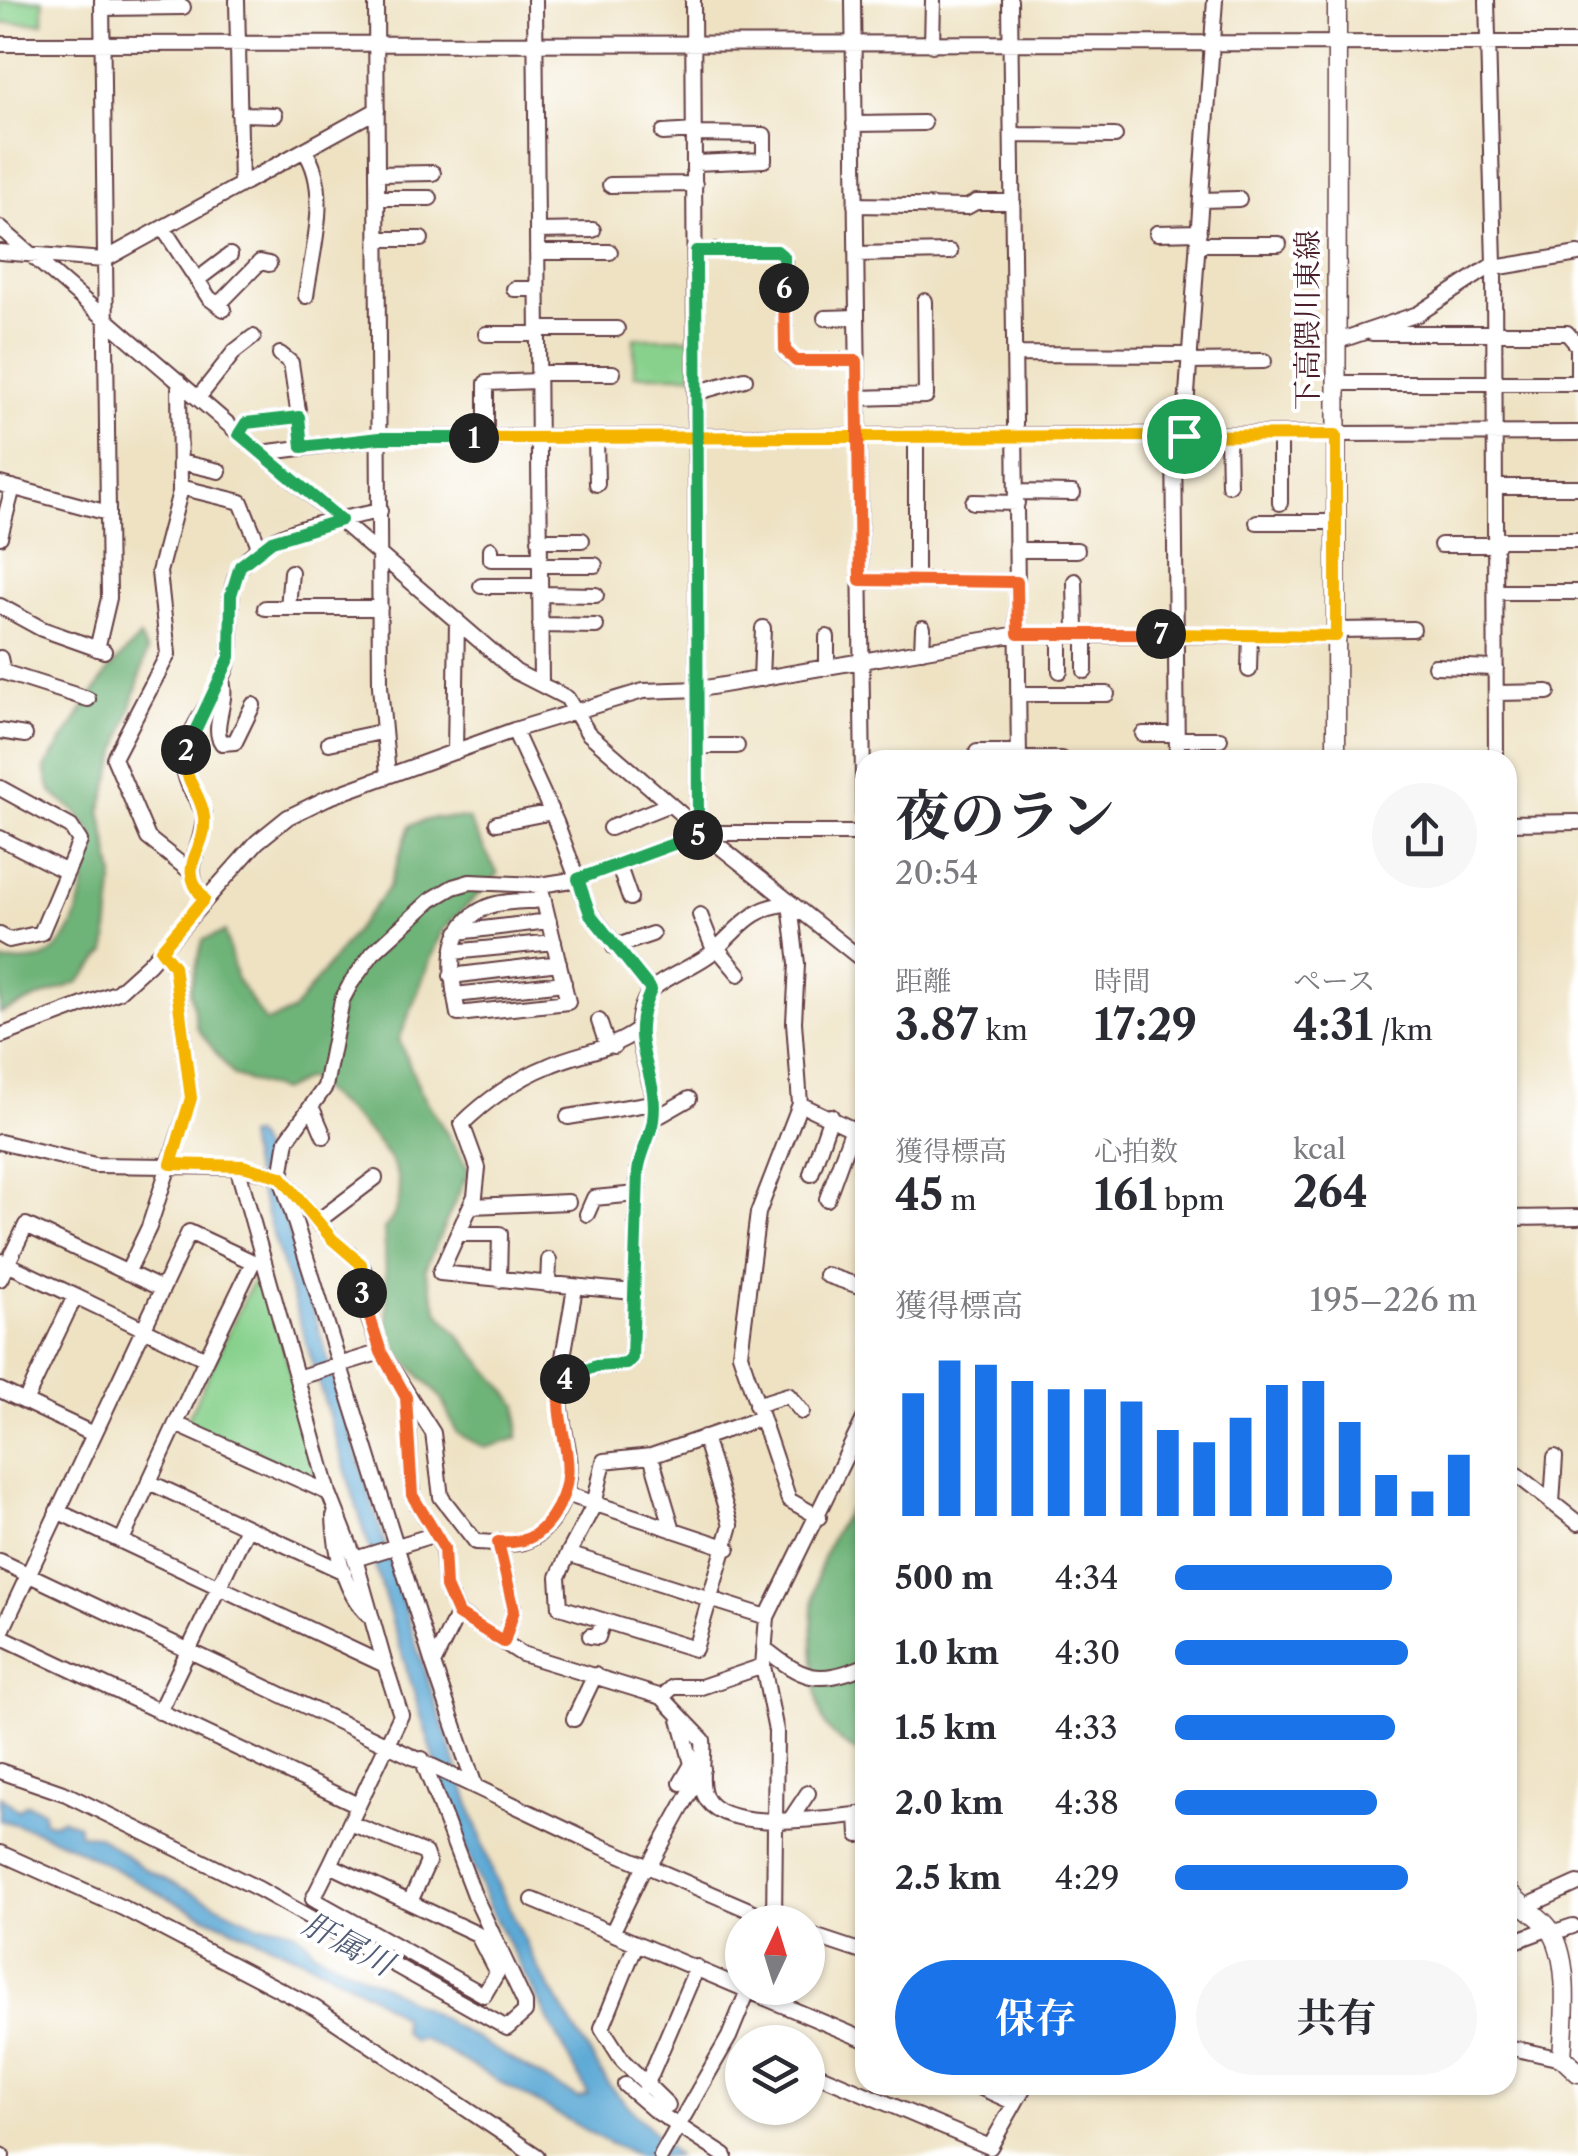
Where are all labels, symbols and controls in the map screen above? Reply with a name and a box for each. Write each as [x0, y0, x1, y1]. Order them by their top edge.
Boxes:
street label: 下高隈川東線 [1289, 230, 1326, 410]
pin: 6 [759, 263, 809, 313]
text: 6 [776, 271, 792, 305]
pin [1142, 394, 1227, 479]
icon: arrive [1157, 409, 1212, 464]
pin: 1 [449, 413, 499, 463]
text: 1 [468, 421, 480, 455]
pin: 7 [1136, 609, 1186, 659]
text: 7 [1154, 617, 1168, 651]
pin: 2 [161, 725, 211, 775]
text: 2 [178, 733, 194, 767]
text: 夜のラン [895, 782, 1115, 849]
button: share [1372, 783, 1477, 888]
pin: 5 [673, 810, 723, 860]
text: 5 [690, 818, 706, 852]
text: 20:54 [895, 853, 979, 892]
text: 距離 [895, 964, 951, 998]
text: 時間 [1094, 964, 1150, 998]
text: ペース [1293, 964, 1376, 998]
text: 3.87 [895, 999, 978, 1051]
text: 17:29 [1094, 999, 1197, 1051]
text: 4:31 [1293, 999, 1373, 1051]
text: km [978, 1013, 1028, 1047]
text: /km [1373, 1013, 1433, 1047]
text: kcal [1293, 1132, 1346, 1166]
text: 獲得標高 [895, 1134, 1007, 1168]
text: 心拍数 [1094, 1134, 1178, 1168]
text: 264 [1293, 1166, 1368, 1218]
text: 45 [895, 1169, 943, 1221]
text: 161 [1094, 1169, 1157, 1221]
text: m [943, 1183, 977, 1217]
text: bpm [1157, 1183, 1225, 1217]
pin: 3 [337, 1268, 387, 1318]
text: 3 [354, 1276, 370, 1310]
text: 195–226 m [1310, 1280, 1477, 1319]
text: 獲得標高 [895, 1286, 1023, 1325]
pin: 4 [540, 1354, 590, 1404]
text: 4 [557, 1362, 573, 1396]
text: 500 m [895, 1558, 993, 1597]
text: 4:34 [1055, 1558, 1119, 1597]
text: 1.0 km [895, 1633, 999, 1672]
text: 4:30 [1055, 1633, 1120, 1672]
text: 1.5 km [895, 1708, 997, 1747]
text: 4:33 [1055, 1708, 1118, 1747]
text: 2.0 km [895, 1783, 1004, 1822]
text: 4:38 [1055, 1783, 1119, 1822]
text: 2.5 km [895, 1858, 1001, 1897]
text: 4:29 [1055, 1858, 1120, 1897]
water label: 肝属川 [297, 1904, 402, 1985]
north arrow [725, 1905, 825, 2005]
map controls [725, 1905, 825, 2125]
button: 保存 [895, 1960, 1176, 2075]
button: 共有 [1196, 1960, 1477, 2075]
button: layers [725, 2025, 825, 2125]

